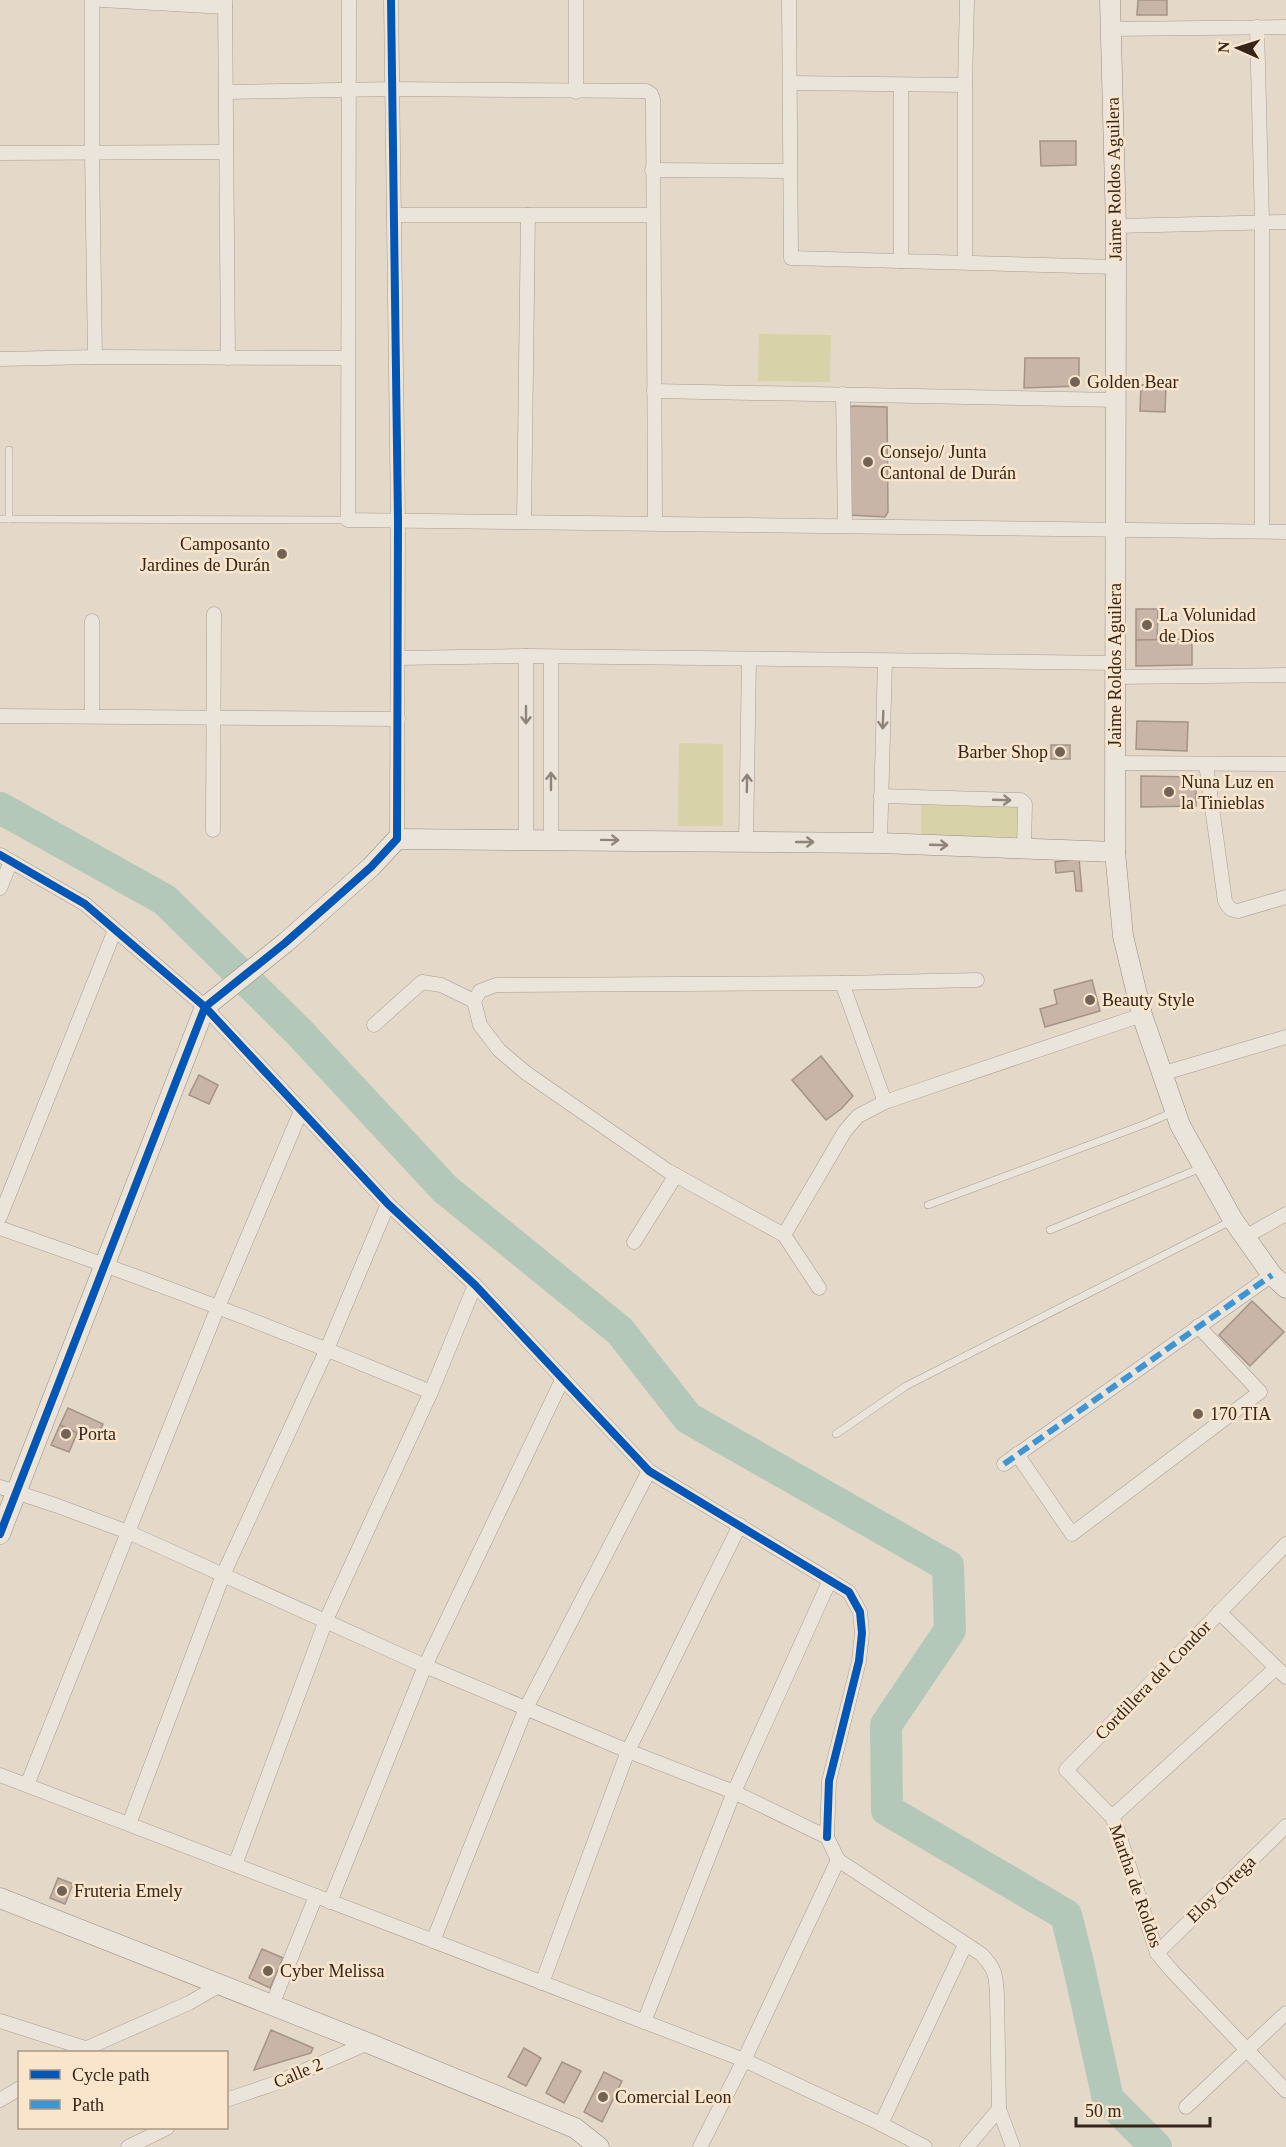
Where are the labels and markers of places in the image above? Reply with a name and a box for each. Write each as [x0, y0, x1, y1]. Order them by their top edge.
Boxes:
place label: Golden Bear [1087, 372, 1178, 392]
marker: Golden Bear [1068, 375, 1082, 389]
place label: Consejo/ Junta Cantonal de Durán [880, 442, 1016, 483]
marker: Consejo/ Junta Cantonal de Durán [861, 455, 875, 469]
place label: Camposanto Jardines de Durán [140, 534, 270, 575]
marker: Camposanto Jardines de Durán [275, 547, 289, 561]
place label: La Volunidad de Dios [1159, 605, 1256, 646]
marker: La Volunidad de Dios [1140, 618, 1154, 632]
place label: Barber Shop [958, 742, 1048, 762]
marker: Barber Shop [1053, 745, 1067, 759]
place label: Nuna Luz en la Tinieblas [1181, 772, 1274, 813]
marker: Nuna Luz en la Tinieblas [1162, 785, 1176, 799]
place label: Beauty Style [1102, 990, 1195, 1010]
marker: Beauty Style [1083, 993, 1097, 1007]
place label: 170 TIA [1210, 1404, 1271, 1424]
marker: 170 TIA [1191, 1407, 1205, 1421]
place label: Porta [78, 1424, 116, 1444]
marker: Porta [59, 1427, 73, 1441]
place label: Fruteria Emely [74, 1881, 182, 1901]
marker: Fruteria Emely [55, 1884, 69, 1898]
place label: Cyber Melissa [280, 1961, 384, 1981]
marker: Cyber Melissa [261, 1964, 275, 1978]
place label: Comercial Leon [615, 2087, 731, 2107]
marker: Comercial Leon [596, 2090, 610, 2104]

